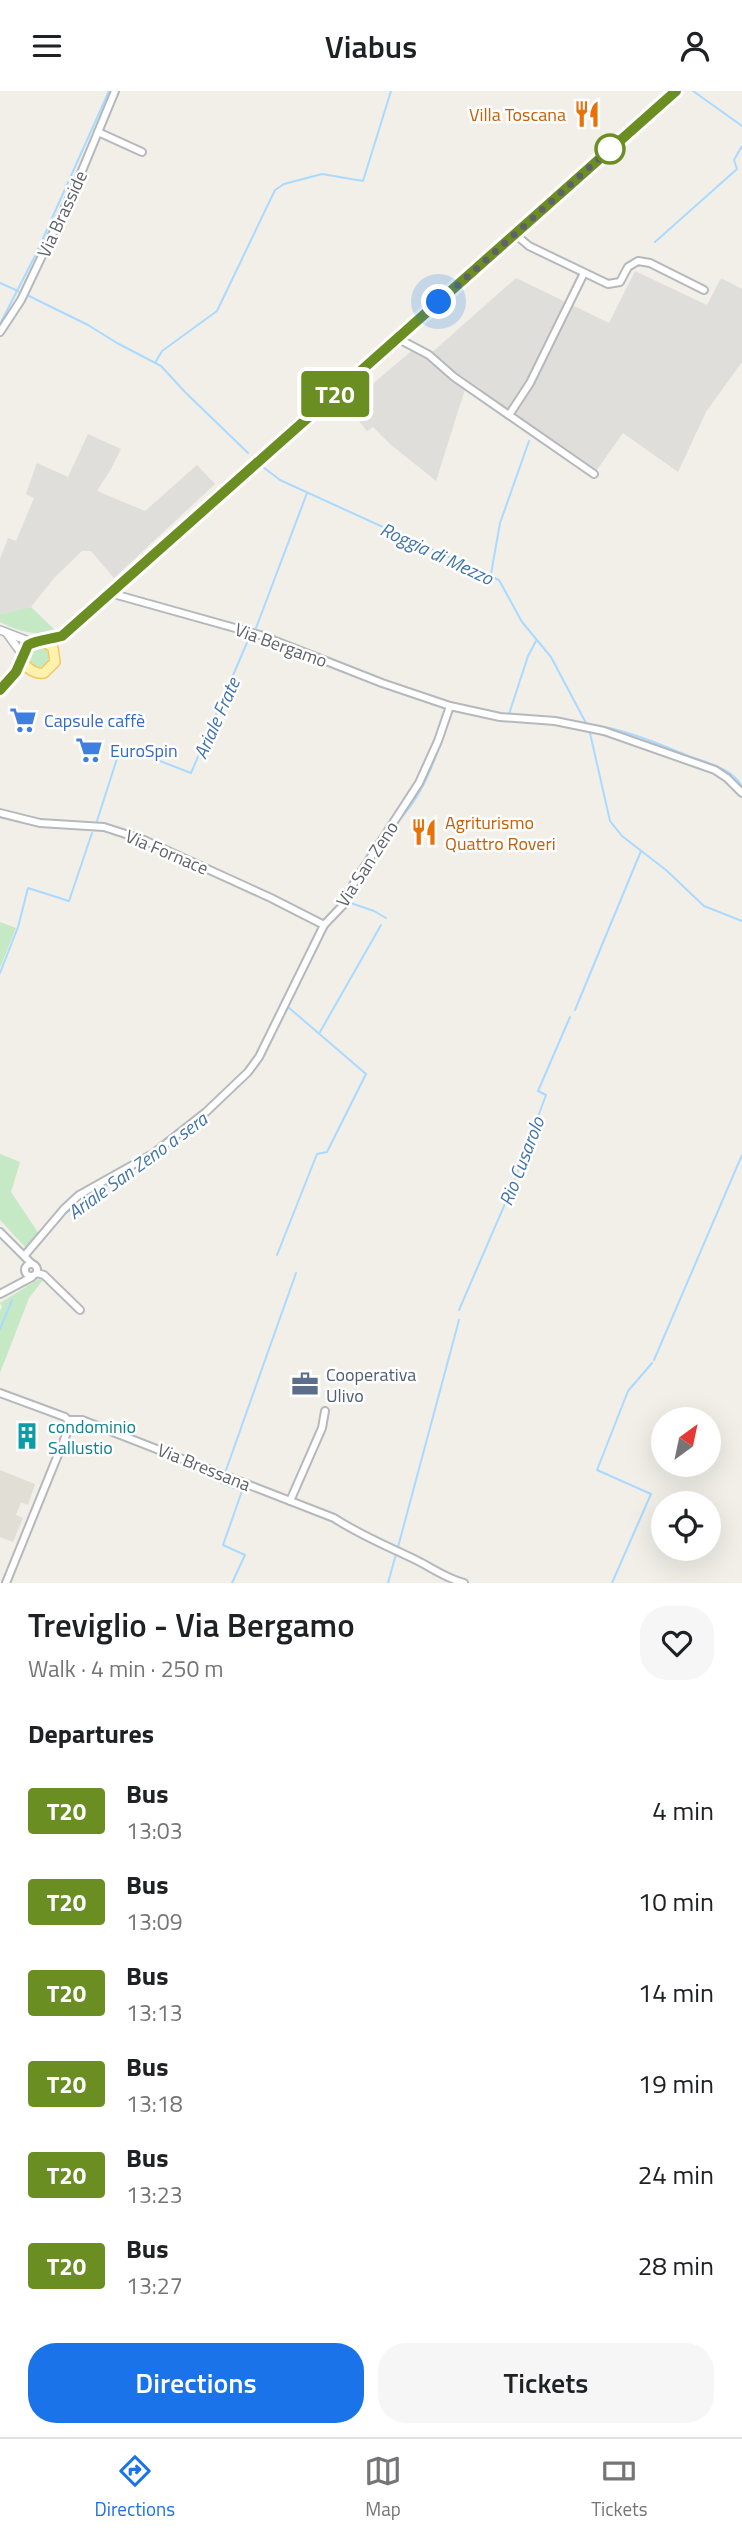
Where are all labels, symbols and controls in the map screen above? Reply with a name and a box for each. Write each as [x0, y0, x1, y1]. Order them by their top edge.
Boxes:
text: Viabus [325, 22, 417, 70]
icon: menu [28, 27, 66, 65]
icon: person [676, 27, 714, 65]
restaurant icon: Villa Toscana [572, 99, 602, 129]
place label: Villa Toscana [469, 101, 566, 128]
unlabelled marker [595, 134, 625, 164]
street label: Via Brasside [30, 166, 94, 262]
your location [421, 284, 456, 319]
line badge: T20 [295, 371, 375, 417]
text: T20 [315, 376, 355, 412]
water label: Roggia di Mezzo [376, 514, 499, 592]
street label: Via Bergamo [231, 616, 331, 674]
water label: Ariale Frate [185, 672, 247, 763]
supermarket icon: Capsule caffè [8, 705, 38, 735]
place label: Capsule caffè [44, 707, 145, 734]
supermarket icon: EuroSpin [74, 735, 104, 765]
place label: EuroSpin [110, 737, 178, 764]
place label: Agriturismo Quattro Roveri [445, 809, 556, 857]
street label: Via San Zeno [329, 816, 405, 912]
restaurant icon: Agriturismo Quattro Roveri [409, 817, 439, 847]
street label: Via Fornace [121, 822, 213, 882]
water label: Ariale San Zeno a sera [61, 1103, 214, 1226]
water label: Rio Cusarolo [491, 1112, 551, 1210]
place label: Cooperativa Ulivo [326, 1361, 416, 1409]
office icon: Cooperativa Ulivo [290, 1369, 320, 1399]
north arrow [651, 1407, 721, 1477]
map controls [651, 1407, 721, 1561]
place label: condominio Sallustio [48, 1413, 136, 1461]
building icon: condominio Sallustio [12, 1421, 42, 1451]
street label: Via Bressana [153, 1436, 255, 1498]
button: locate [651, 1491, 721, 1561]
text: Treviglio - Via Bergamo [28, 1600, 355, 1650]
button: heart [640, 1606, 714, 1680]
text: Walk · 4 min · 250 m [28, 1651, 224, 1686]
text: Departures [28, 1714, 154, 1753]
text: Bus [126, 1774, 168, 1813]
text: 4 min [652, 1791, 714, 1830]
text: T20 [47, 1793, 86, 1829]
text: 13:03 [126, 1813, 183, 1848]
text: Bus [126, 1865, 168, 1904]
text: 10 min [638, 1882, 714, 1921]
text: T20 [47, 1884, 86, 1920]
text: 13:09 [126, 1904, 183, 1939]
text: Bus [126, 1956, 168, 1995]
text: 14 min [638, 1973, 714, 2012]
text: T20 [47, 1975, 86, 2011]
text: 13:13 [126, 1995, 183, 2030]
text: Bus [126, 2047, 168, 2086]
text: 19 min [638, 2064, 714, 2103]
text: T20 [47, 2066, 86, 2102]
text: 13:18 [126, 2086, 183, 2121]
text: Bus [126, 2138, 168, 2177]
text: 24 min [638, 2155, 714, 2194]
text: T20 [47, 2157, 86, 2193]
text: 13:23 [126, 2177, 183, 2212]
text: Bus [126, 2229, 168, 2268]
text: 28 min [638, 2246, 714, 2285]
text: T20 [47, 2248, 86, 2284]
text: 13:27 [126, 2268, 183, 2303]
button: Directions [28, 2343, 364, 2423]
button: Tickets [378, 2343, 714, 2423]
tab: Directions [95, 2452, 175, 2523]
tab: Map [364, 2452, 402, 2523]
tab: Tickets [591, 2452, 647, 2523]

